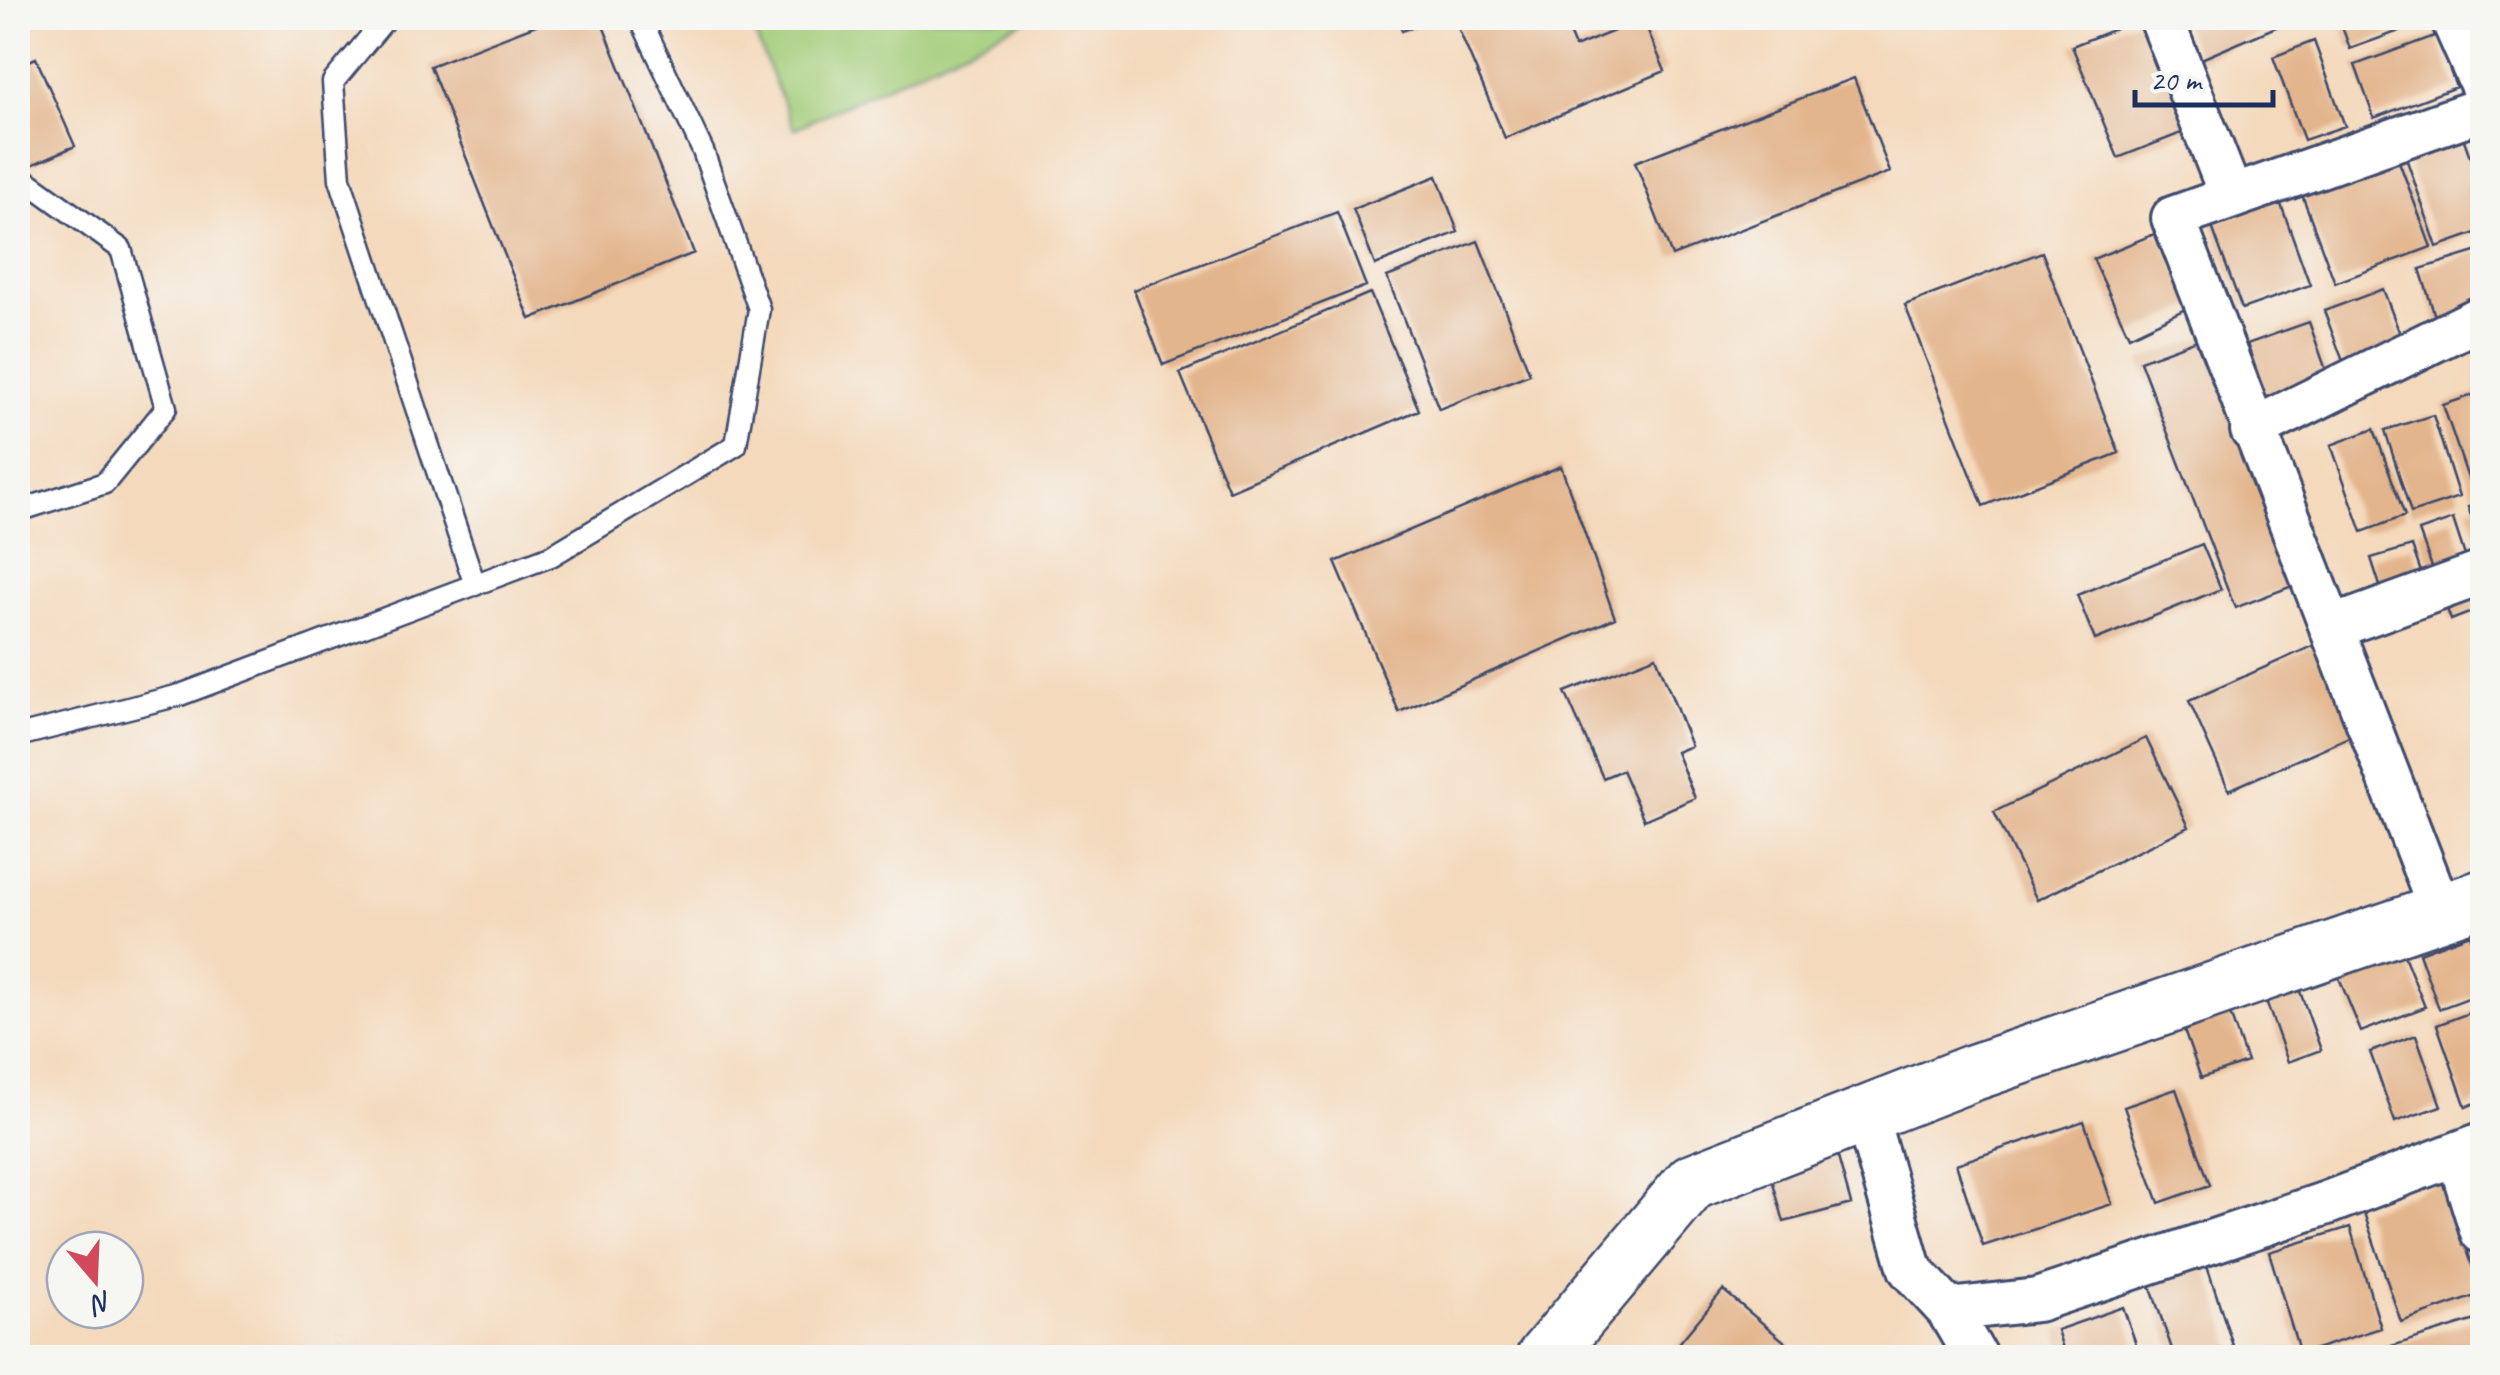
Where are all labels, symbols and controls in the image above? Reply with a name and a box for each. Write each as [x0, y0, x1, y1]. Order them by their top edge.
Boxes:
scale bar [2135, 45, 2272, 107]
text: 20 m [2150, 61, 2203, 99]
north arrow [45, 1230, 145, 1330]
text: N [85, 1284, 117, 1324]

